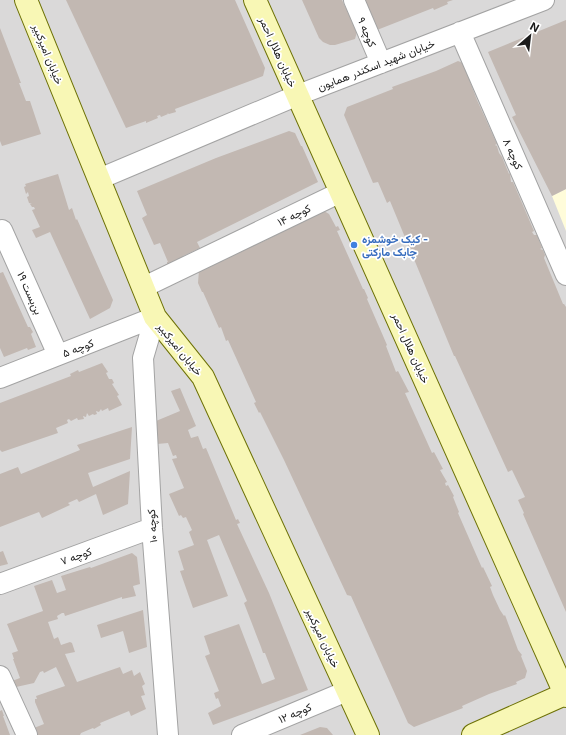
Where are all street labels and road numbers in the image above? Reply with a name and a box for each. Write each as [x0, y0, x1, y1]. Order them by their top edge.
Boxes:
street label: خیابان هلال احمر [256, 14, 300, 89]
street label: کوچه ۹ [354, 15, 380, 50]
street label: خیابان امیرکبیر [29, 21, 67, 86]
street label: خیابان شهید اسکندر همایون [315, 36, 437, 94]
street label: کوچه ۸ [499, 136, 526, 172]
street label: کوچه ۱۴ [275, 201, 314, 230]
street label: بن‌بست ۱۹ [14, 269, 46, 317]
street label: خیابان هلال احمر [389, 310, 433, 385]
street label: خیابان امیرکبیر [154, 319, 206, 378]
street label: کوچه ۵ [60, 336, 96, 361]
street label: کوچه ۱۰ [144, 508, 161, 543]
street label: کوچه ۷ [58, 544, 94, 569]
street label: خیابان امیرکبیر [303, 605, 343, 670]
street label: کوچه ۱۲ [276, 700, 314, 727]

